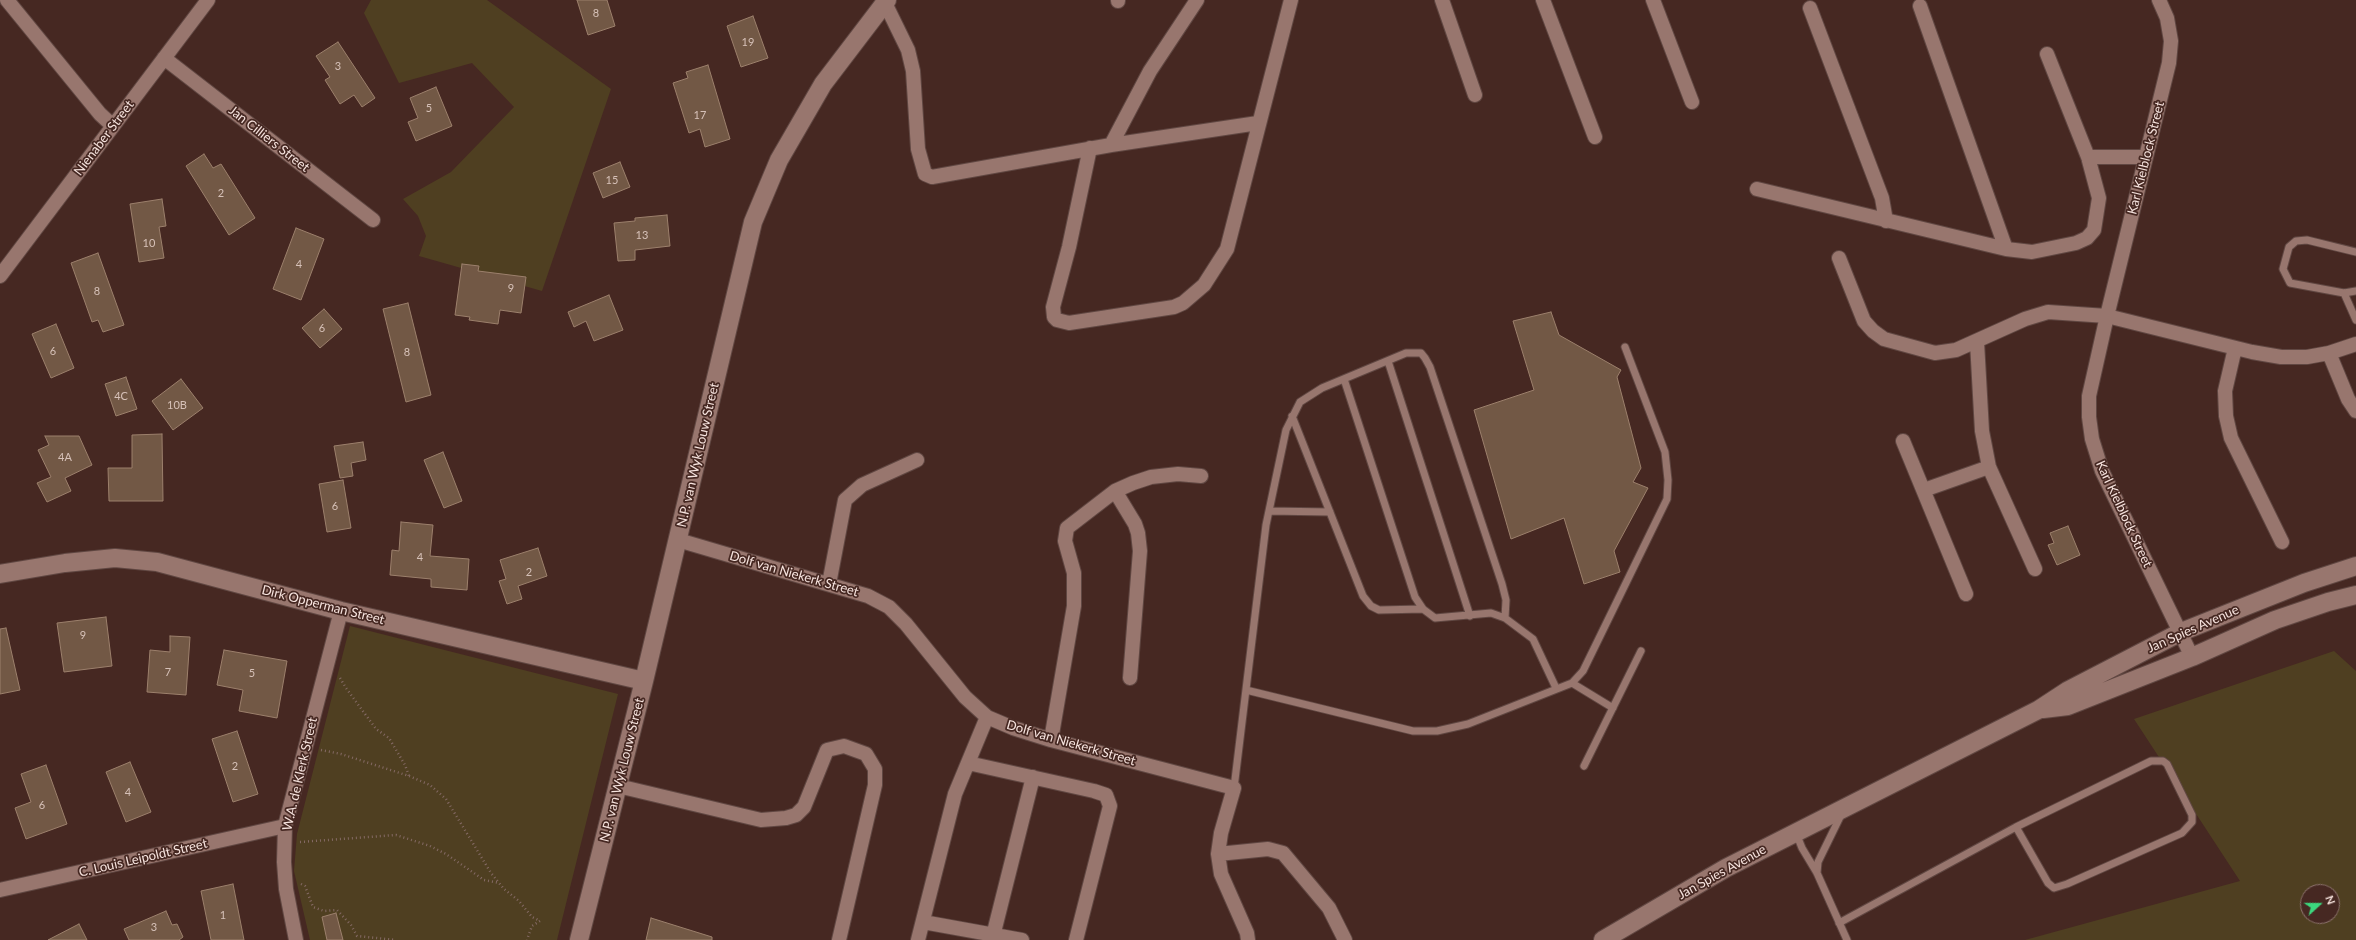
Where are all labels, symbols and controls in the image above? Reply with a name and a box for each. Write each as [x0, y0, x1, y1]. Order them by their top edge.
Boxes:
house number: 8 [593, 6, 599, 20]
house number: 19 [742, 35, 754, 49]
house number: 3 [335, 59, 341, 73]
street label: Nienaber Street [71, 97, 137, 179]
street label: Karl Kielblock Street [2124, 100, 2168, 216]
house number: 5 [426, 101, 432, 115]
street label: Jan Cilliers Street [226, 103, 312, 175]
house number: 17 [694, 108, 706, 122]
house number: 15 [606, 173, 618, 187]
house number: 2 [218, 186, 224, 200]
house number: 13 [636, 228, 648, 242]
house number: 10 [143, 236, 155, 250]
house number: 4 [296, 257, 302, 271]
house number: 9 [508, 281, 514, 295]
house number: 8 [94, 284, 100, 298]
house number: 6 [319, 321, 325, 335]
house number: 6 [50, 344, 56, 358]
house number: 8 [404, 345, 410, 359]
street label: N.P. van Wyk Louw Street [674, 381, 722, 529]
house number: 4C [114, 389, 128, 403]
house number: 10B [167, 398, 187, 412]
house number: 4A [58, 450, 72, 464]
street label: Karl Kielblock Street [2092, 458, 2156, 570]
house number: 6 [332, 499, 338, 513]
street label: Dolf van Niekerk Street [728, 548, 860, 600]
house number: 4 [417, 550, 423, 564]
house number: 2 [526, 565, 532, 579]
street label: Dirk Opperman Street [260, 582, 386, 628]
street label: Jan Spies Avenue [2145, 602, 2241, 656]
house number: 9 [80, 628, 86, 642]
house number: 7 [165, 665, 171, 679]
house number: 5 [249, 666, 255, 680]
street label: N.P. van Wyk Louw Street [597, 696, 647, 844]
street label: W.A. de Klerk Street [279, 716, 321, 832]
street label: Dolf van Niekerk Street [1005, 717, 1137, 769]
house number: 2 [232, 759, 238, 773]
house number: 4 [125, 785, 131, 799]
house number: 6 [39, 798, 45, 812]
street label: C. Louis Leipoldt Street [77, 836, 209, 880]
street label: Jan Spies Avenue [1675, 841, 1769, 903]
north arrow [2300, 884, 2340, 924]
text: N [2323, 894, 2338, 906]
house number: 1 [220, 908, 226, 922]
house number: 3 [151, 920, 157, 934]

